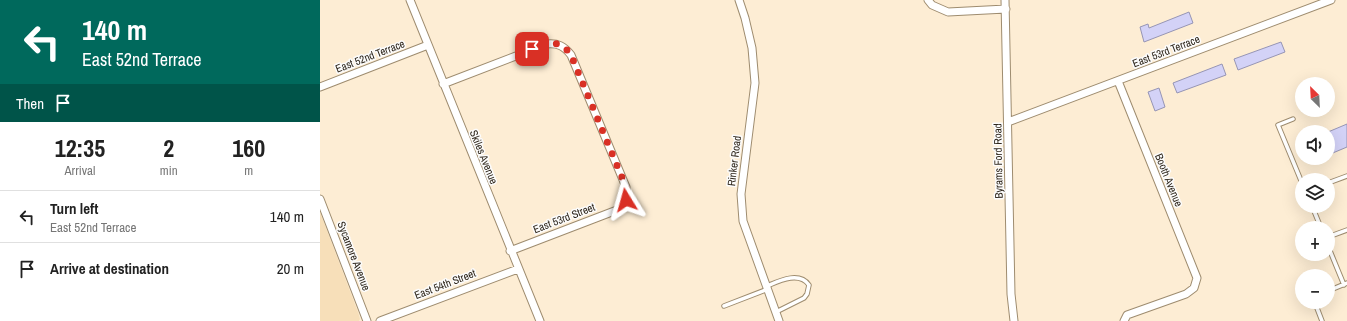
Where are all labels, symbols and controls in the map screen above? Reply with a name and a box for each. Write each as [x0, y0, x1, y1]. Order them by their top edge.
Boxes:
text: 140 m [82, 11, 147, 49]
icon: left [16, 16, 68, 68]
pin [515, 32, 549, 66]
street label: East 53rd Terrace [1130, 32, 1202, 70]
street label: East 52nd Terrace [333, 36, 407, 76]
icon: arrive [521, 38, 543, 60]
text: East 52nd Terrace [82, 47, 202, 72]
north arrow [1295, 77, 1335, 117]
map controls [1295, 77, 1335, 309]
icon: arrive [52, 92, 74, 114]
text: Then [16, 93, 44, 114]
street label: Byrams Ford Road [990, 123, 1006, 199]
button: sound [1295, 125, 1335, 165]
street label: Skiles Avenue [467, 128, 501, 186]
text: 12:35 [55, 132, 105, 164]
text: 2 [163, 132, 174, 164]
text: 160 [232, 132, 265, 164]
street label: Rinker Road [724, 135, 744, 187]
street label: Booth Avenue [1152, 151, 1186, 209]
text: Arrival [65, 162, 95, 179]
text: min [160, 162, 178, 179]
text: m [244, 162, 253, 179]
button: layers [1295, 173, 1335, 213]
position arrow [605, 179, 647, 221]
text: Turn left [50, 198, 98, 219]
street label: East 53rd Street [531, 200, 597, 236]
icon: left [16, 206, 38, 228]
text: 140 m [270, 206, 304, 227]
text: East 52nd Terrace [50, 219, 136, 236]
street label: Sycamore Avenue [334, 219, 374, 293]
button: + [1295, 221, 1335, 261]
icon: arrive [16, 258, 38, 280]
text: Arrive at destination [50, 258, 169, 279]
text: 20 m [277, 258, 304, 279]
street label: East 54th Street [412, 266, 478, 302]
button: − [1295, 269, 1335, 309]

